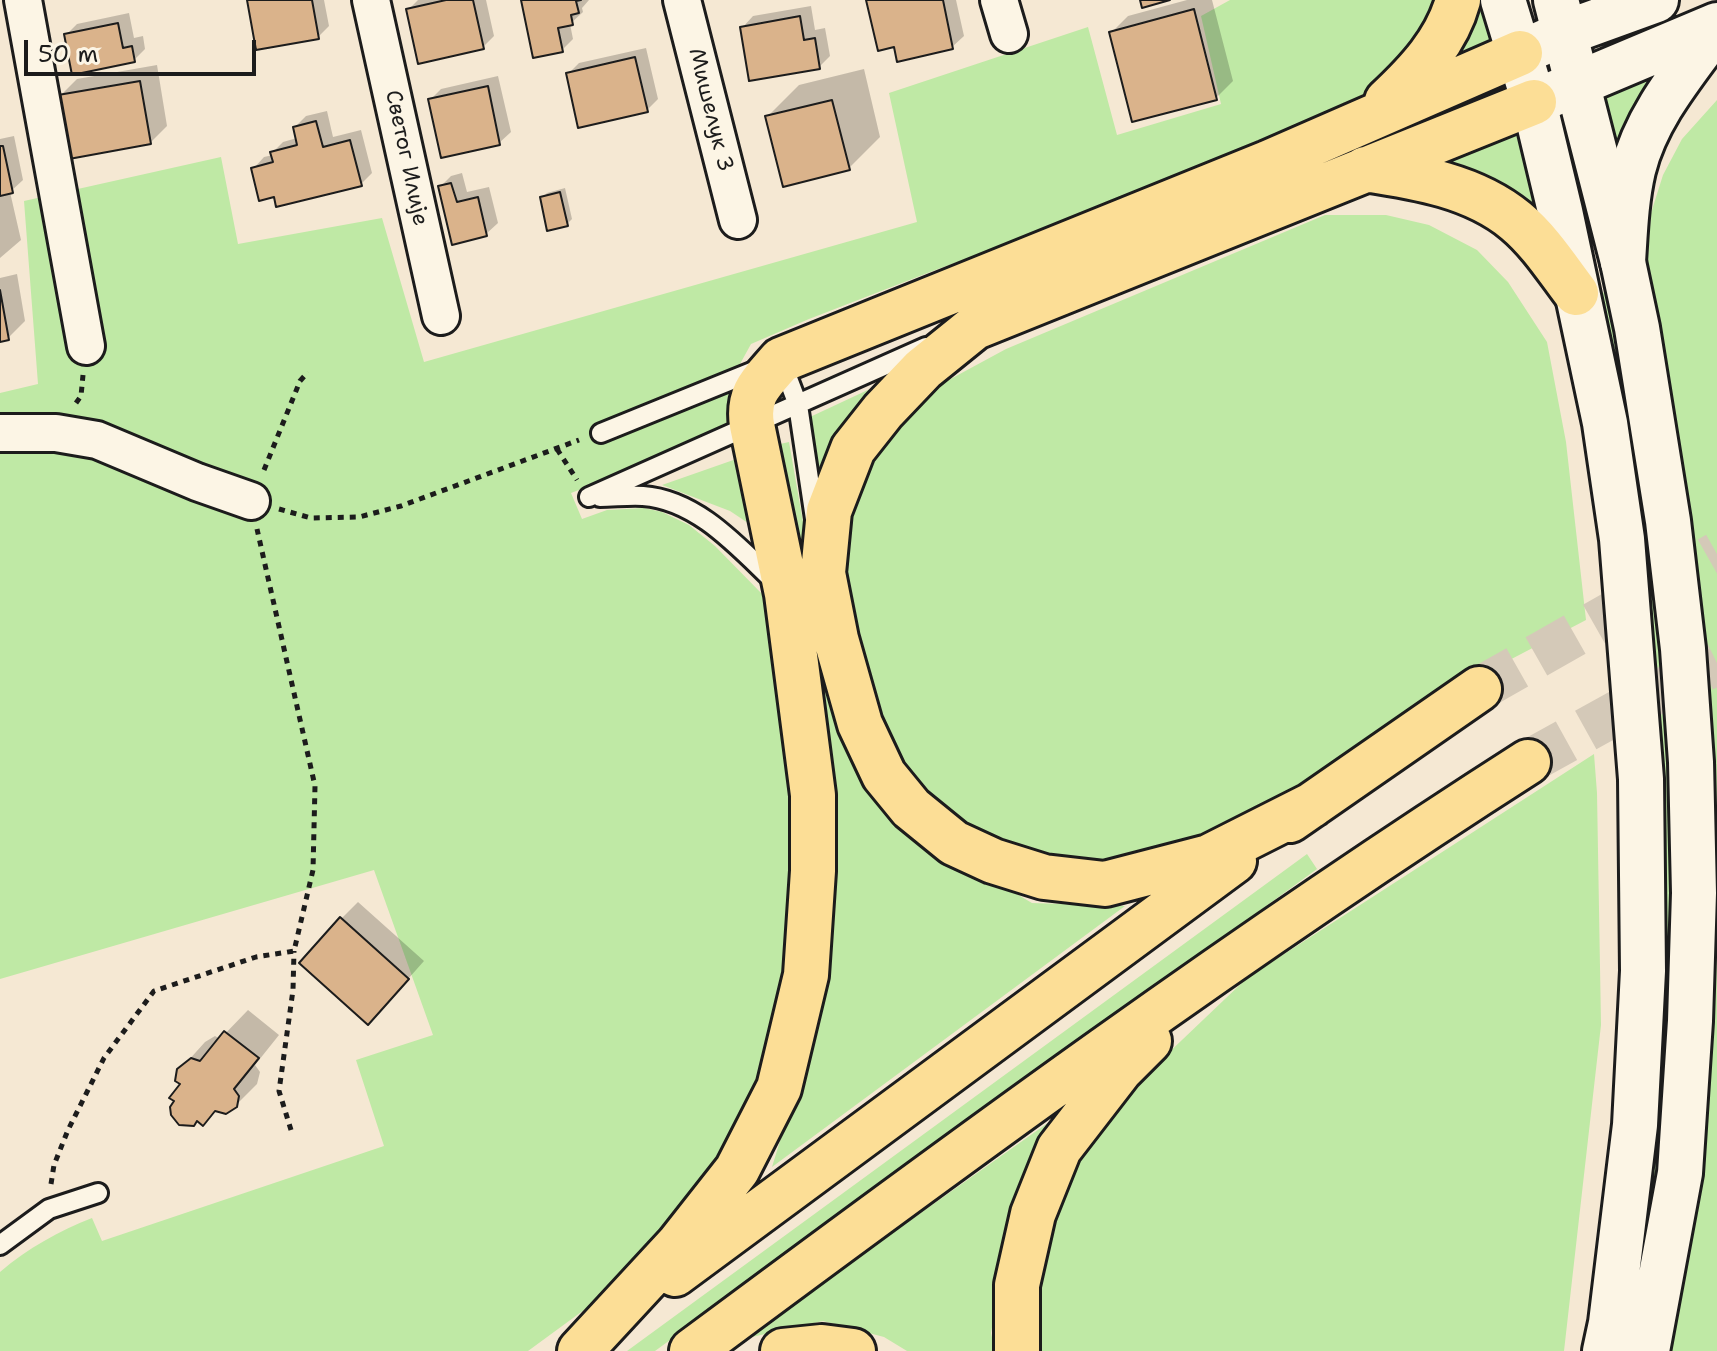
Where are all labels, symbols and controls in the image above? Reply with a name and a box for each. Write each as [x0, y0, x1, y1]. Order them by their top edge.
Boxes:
scale bar [28, 24, 260, 74]
text: 50 m [38, 38, 98, 70]
street label: Мишелук 3 [682, 45, 738, 175]
street label: Светог Илије [379, 88, 433, 228]

